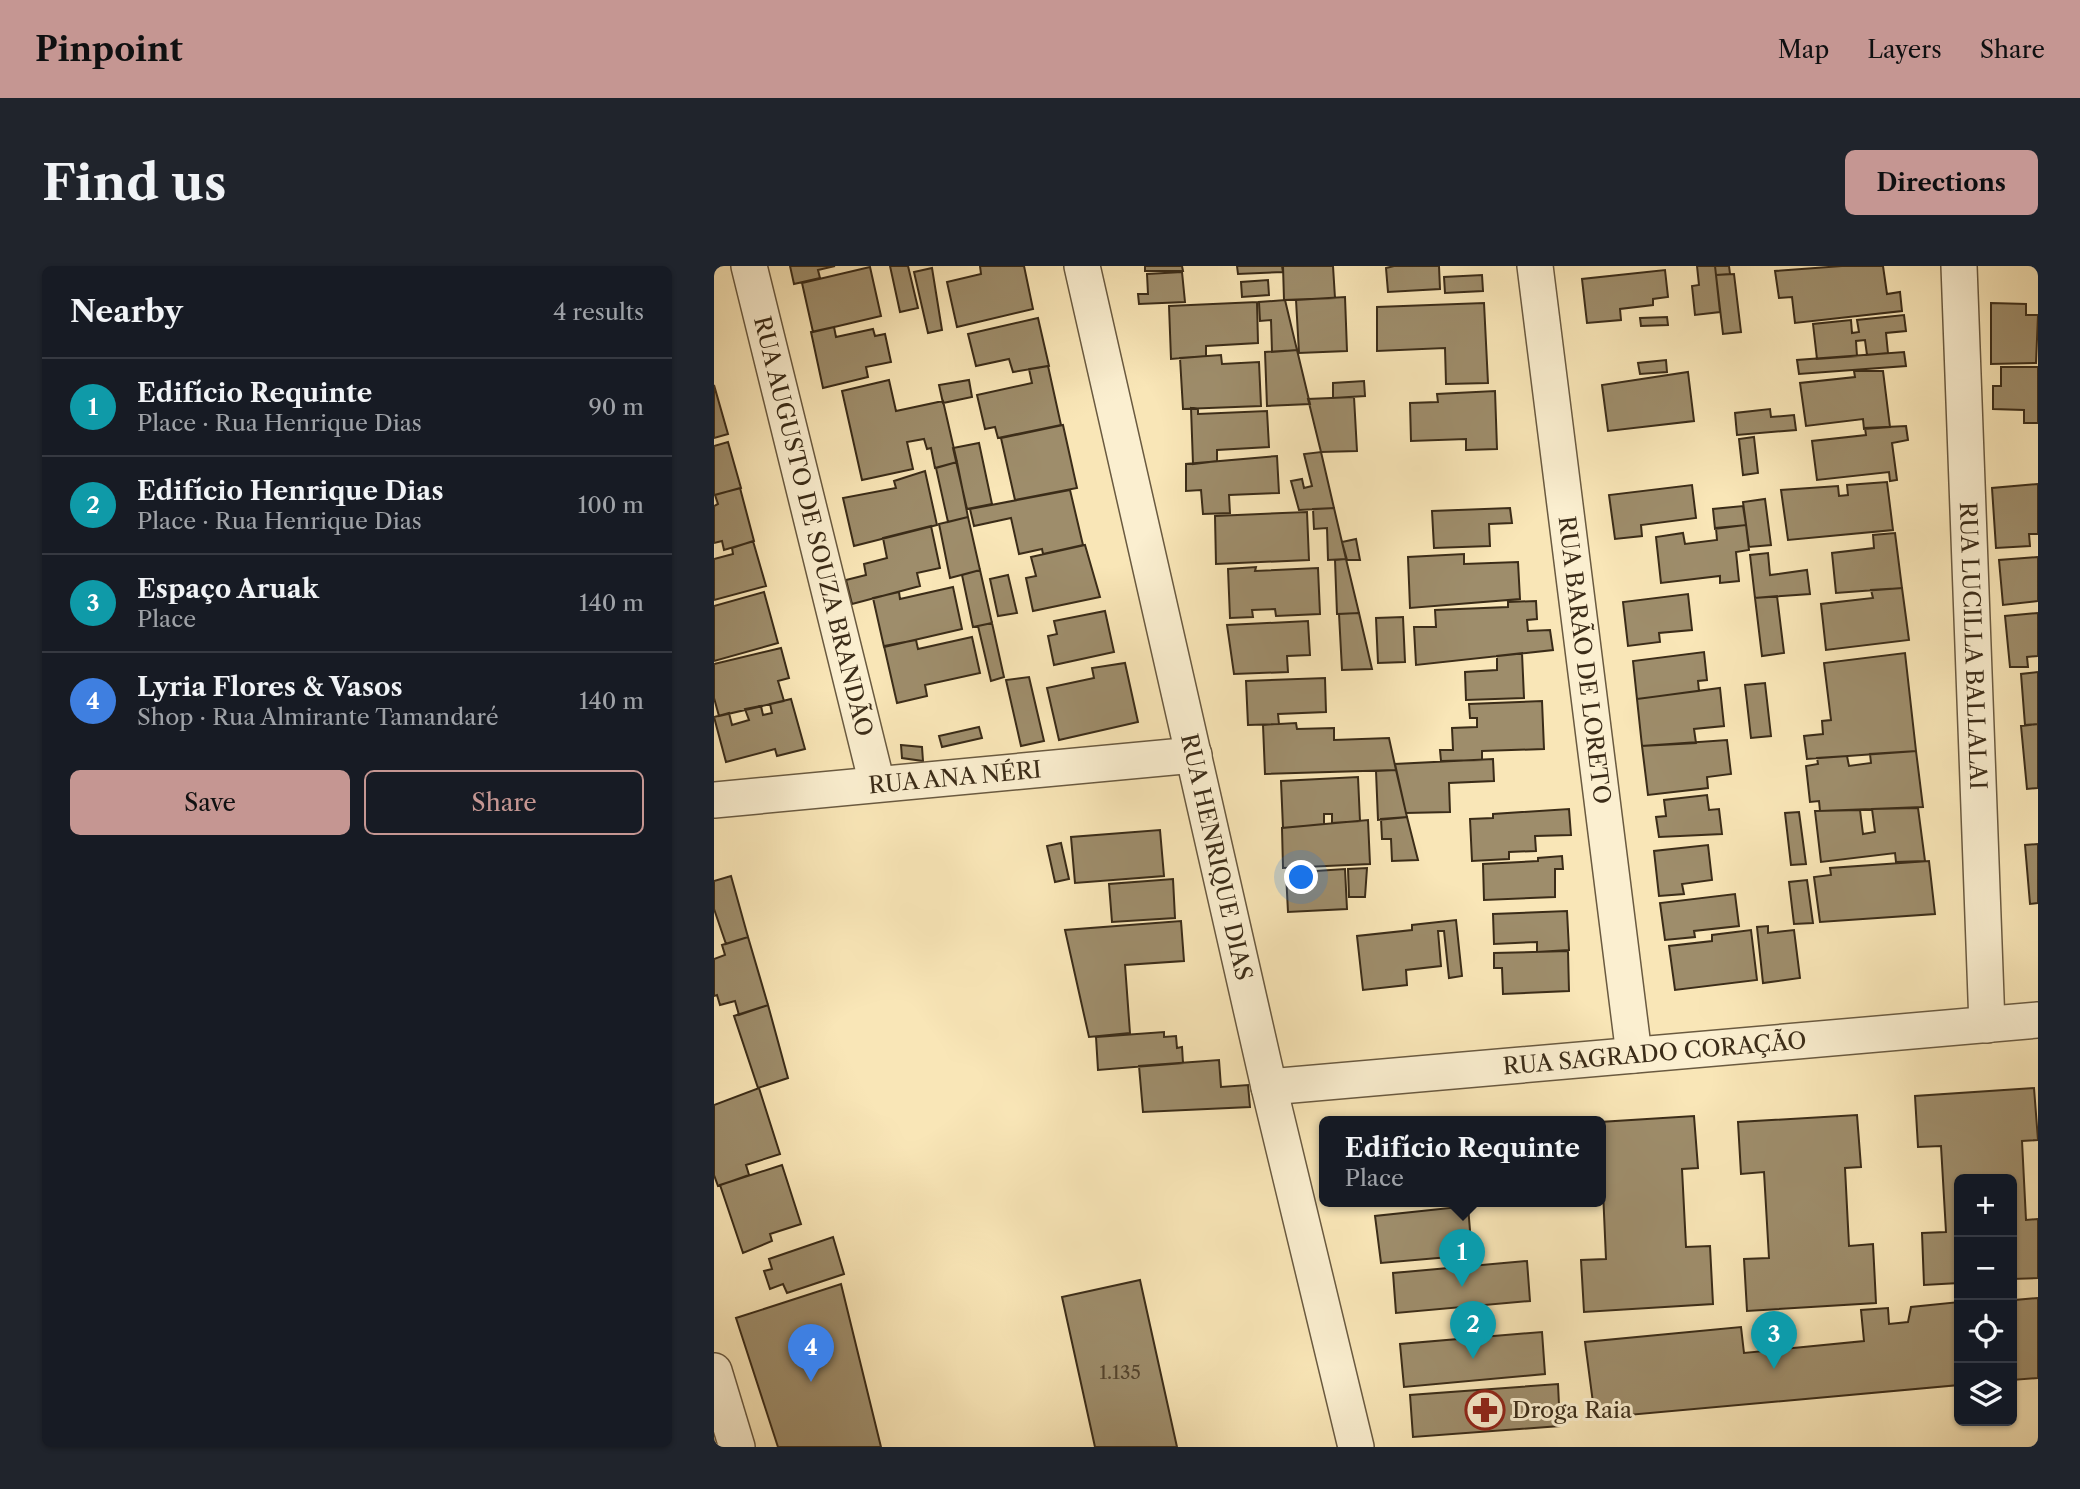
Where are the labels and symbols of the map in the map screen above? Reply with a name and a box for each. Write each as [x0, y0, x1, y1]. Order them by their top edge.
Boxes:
street label: RUA AUGUSTO DE SOUZA BRANDÃO [748, 313, 879, 739]
street label: RUA LUCILLA BALLALAI [1954, 501, 1992, 790]
street label: RUA BARÃO DE LORETO [1552, 514, 1616, 806]
street label: RUA HENRIQUE DIAS [1175, 731, 1258, 983]
street label: RUA ANA NÉRI [867, 755, 1043, 799]
your location [1284, 860, 1318, 894]
street label: RUA SAGRADO CORAÇÃO [1502, 1026, 1808, 1081]
pin: 1 [1439, 1229, 1485, 1287]
pin: 2 [1450, 1301, 1496, 1359]
pin: 3 [1751, 1311, 1797, 1369]
pin: 4 [788, 1324, 834, 1382]
house number: 1.135 [1099, 1361, 1141, 1384]
pharmacy icon: Droga Raia [1464, 1389, 1506, 1431]
place label: Droga Raia [1512, 1396, 1633, 1424]

